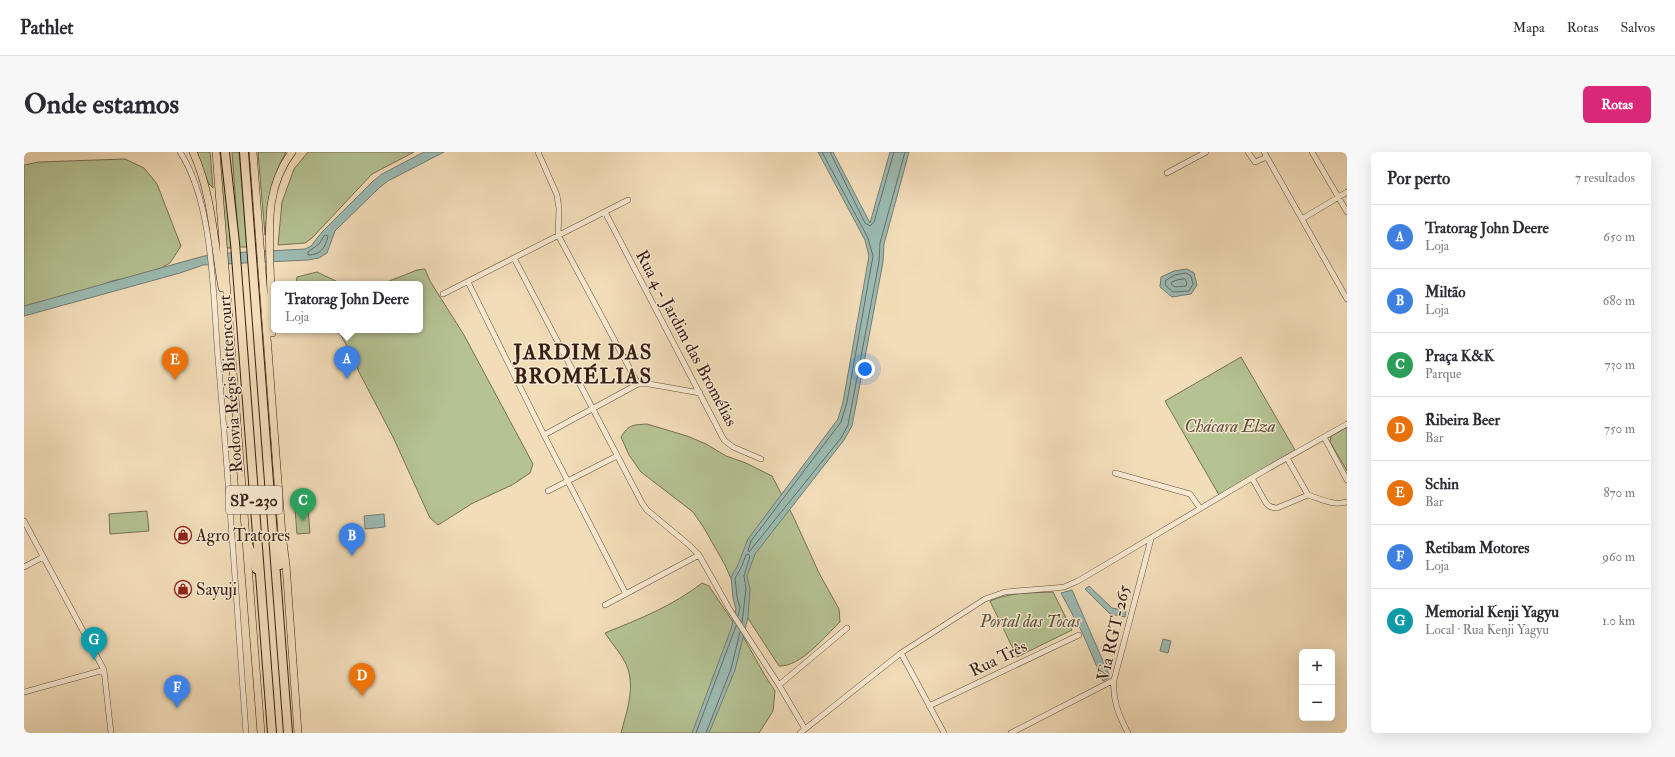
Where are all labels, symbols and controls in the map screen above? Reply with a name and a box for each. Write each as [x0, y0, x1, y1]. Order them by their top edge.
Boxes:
text: Pathlet [20, 16, 74, 40]
text: Mapa [1513, 19, 1545, 36]
text: Rotas [1567, 19, 1598, 36]
text: Salvos [1620, 19, 1655, 36]
button: Rotas [1583, 86, 1651, 123]
text: Onde estamos [24, 87, 179, 122]
text: Por perto [1387, 168, 1450, 189]
text: 7 resultados [1575, 170, 1635, 186]
text: Tratorag John Deere [1425, 219, 1549, 238]
text: A [1396, 229, 1404, 245]
text: 650 m [1603, 229, 1635, 245]
text: Loja [1425, 238, 1449, 254]
street label: Rua 4 - Jardim das Bromélias [630, 247, 742, 431]
popup [271, 281, 423, 333]
text: Miltão [1425, 283, 1466, 302]
text: Tratorag John Deere [285, 290, 409, 309]
text: B [1396, 293, 1404, 309]
text: 680 m [1603, 293, 1635, 309]
street label: Rodovia Régis Bittencourt [214, 294, 247, 474]
text: Loja [1425, 302, 1449, 318]
text: Loja [285, 309, 309, 325]
district label: JARDIM DAS BROMÉLIAS [513, 339, 652, 390]
pin: A [334, 346, 360, 379]
pin: E [162, 347, 188, 380]
text: Praça K&K [1425, 347, 1494, 366]
text: C [1395, 357, 1405, 373]
text: 730 m [1605, 357, 1635, 373]
your location [855, 359, 875, 379]
text: Parque [1425, 366, 1461, 382]
text: Ribeira Beer [1425, 411, 1500, 430]
park label: Chácara Elza [1184, 416, 1276, 437]
text: D [1395, 421, 1405, 437]
text: 750 m [1604, 421, 1635, 437]
text: Bar [1425, 430, 1444, 446]
text: Schin [1425, 475, 1459, 494]
text: E [1395, 485, 1405, 501]
text: 870 m [1603, 485, 1635, 501]
road number: SP-230 [226, 486, 282, 514]
pin: C [290, 488, 316, 521]
text: Bar [1425, 494, 1444, 510]
pin: B [339, 523, 365, 556]
shop icon: Agro Tratores [173, 525, 193, 545]
place label: Agro Tratores [195, 525, 290, 546]
text: Retibam Motores [1425, 539, 1529, 558]
text: F [1396, 549, 1404, 565]
text: 960 m [1602, 549, 1635, 565]
text: Loja [1425, 558, 1449, 574]
shop icon: Sayuji [173, 579, 193, 599]
place label: Sayuji [196, 579, 237, 601]
street label: Via RGT-265 [1092, 583, 1135, 683]
text: Memorial Kenji Yagyu [1425, 603, 1559, 622]
park label: Portal das Tocas [979, 611, 1081, 632]
text: G [1395, 613, 1405, 629]
text: 1.0 km [1602, 613, 1635, 629]
text: Local · Rua Kenji Yagyu [1425, 622, 1549, 638]
pin: G [81, 627, 107, 660]
street label: Rua Três [966, 635, 1031, 681]
map controls [1299, 649, 1335, 721]
button: + [1299, 649, 1335, 685]
pin: D [349, 663, 375, 696]
pin: F [164, 675, 190, 708]
button: − [1299, 685, 1335, 721]

